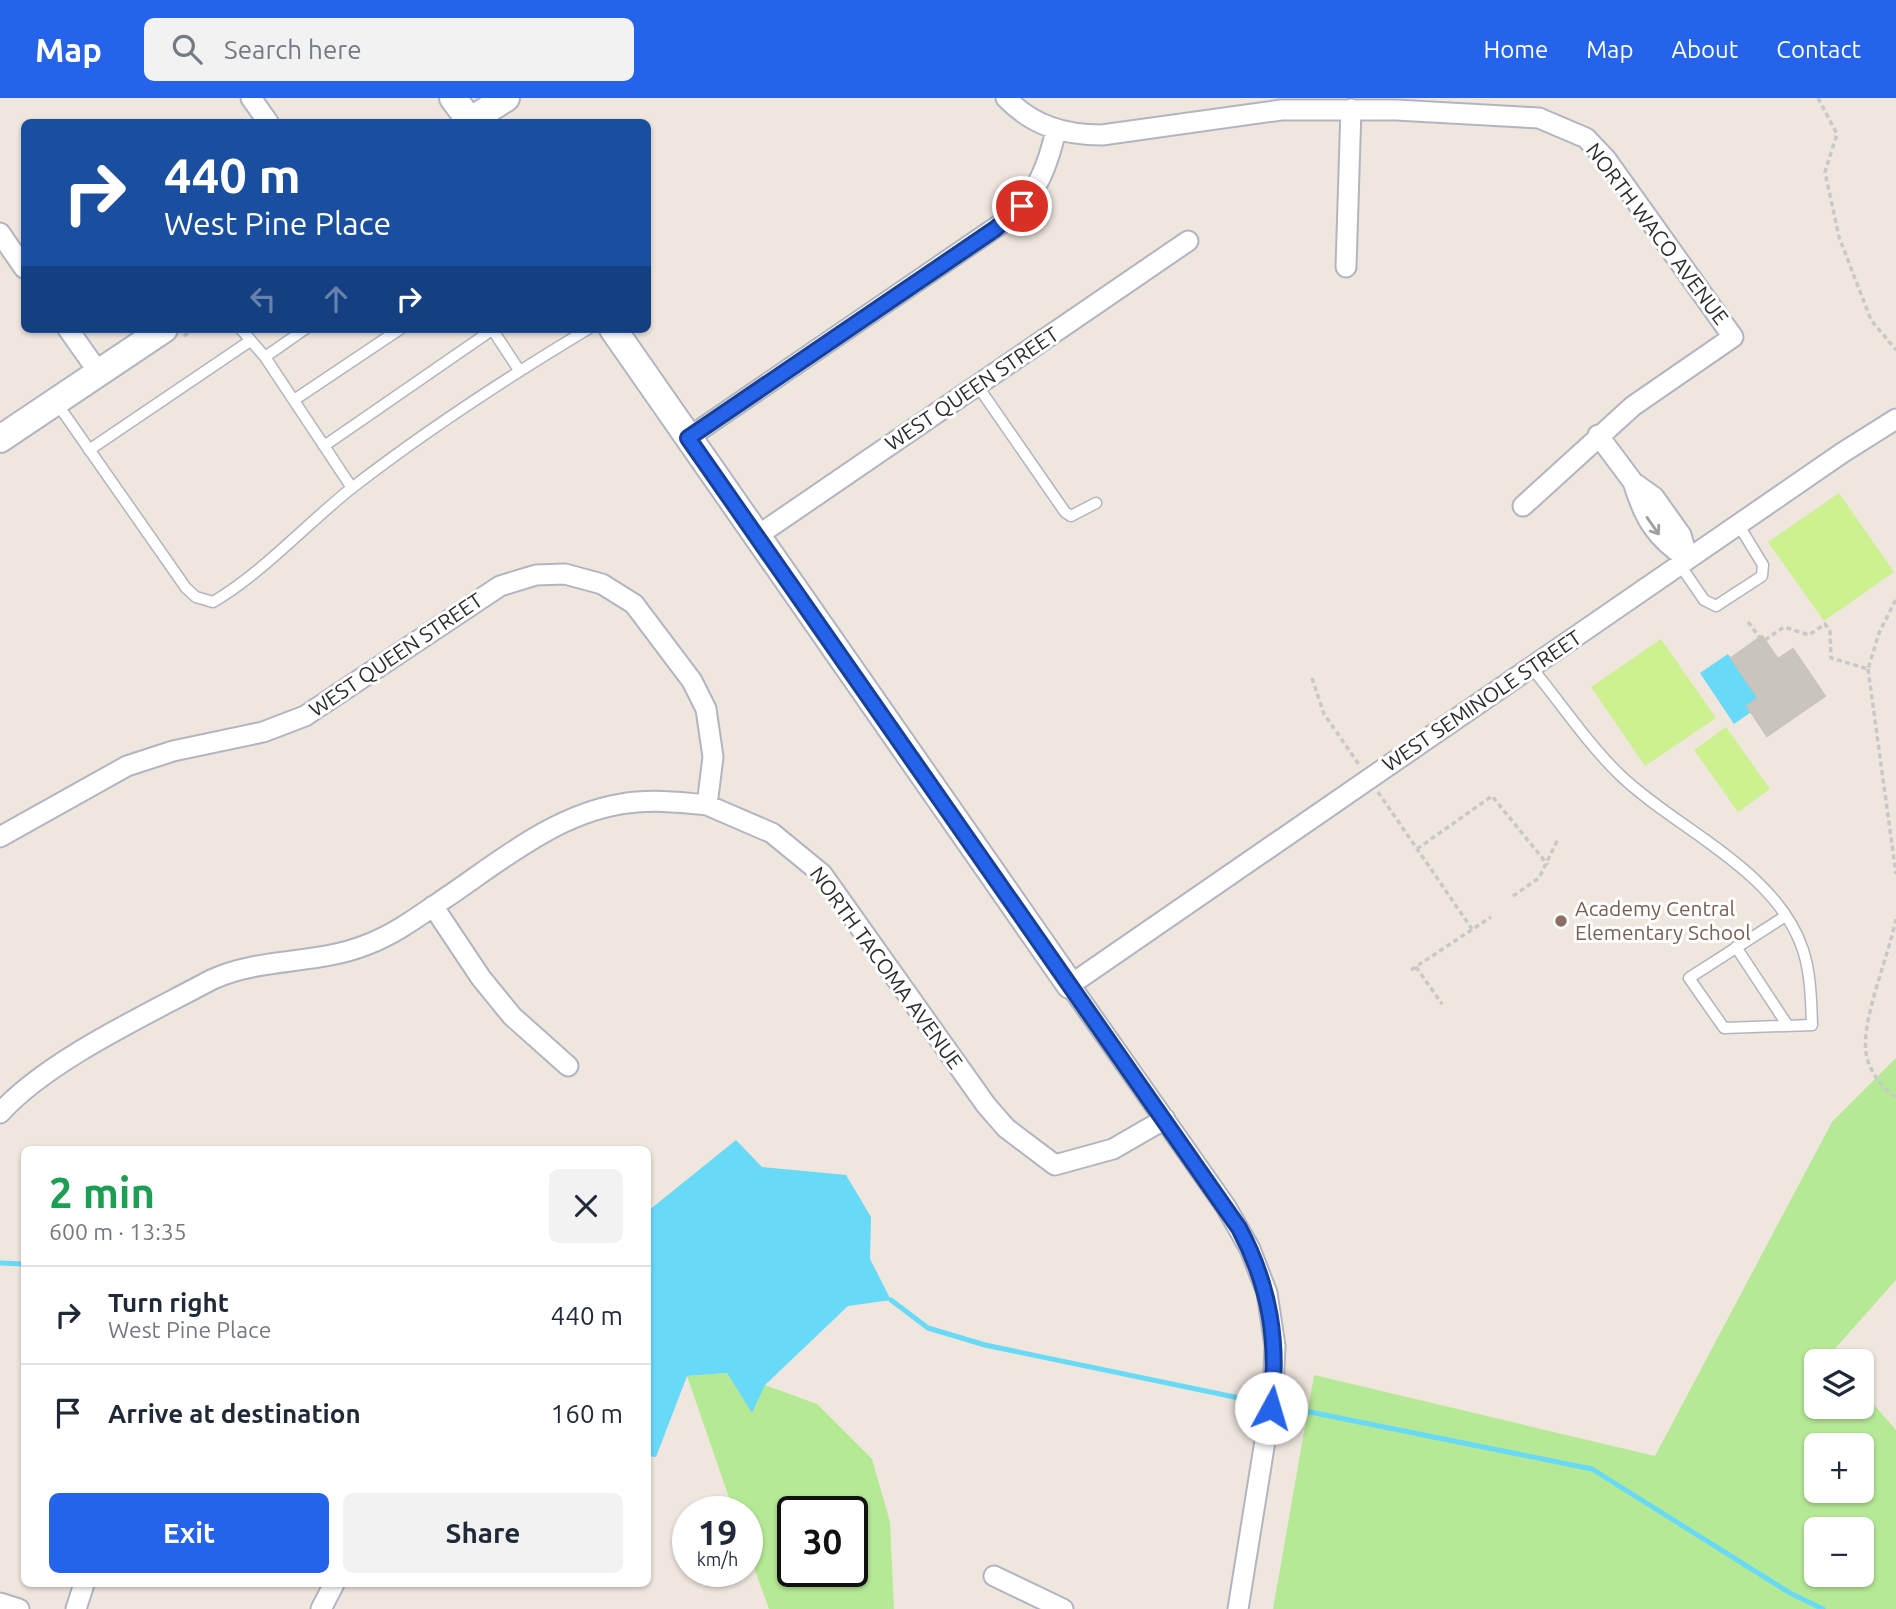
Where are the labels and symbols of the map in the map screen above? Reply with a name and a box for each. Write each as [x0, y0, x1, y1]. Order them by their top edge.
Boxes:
street label: NORTH WACO AVENUE [1582, 138, 1734, 329]
pin [992, 176, 1052, 236]
street label: WEST QUEEN STREET [880, 321, 1063, 455]
one-way arrow [1646, 516, 1660, 535]
street label: WEST QUEEN STREET [304, 587, 487, 721]
street label: WEST SEMINOLE STREET [1377, 624, 1586, 776]
street label: NORTH TACOMA AVENUE [805, 862, 968, 1073]
place label: Academy Central Elementary School [1575, 896, 1751, 944]
marker: Academy Central Elementary School [1553, 913, 1569, 929]
position arrow [1234, 1371, 1308, 1445]
speed limit sign: 30 [777, 1496, 868, 1587]

